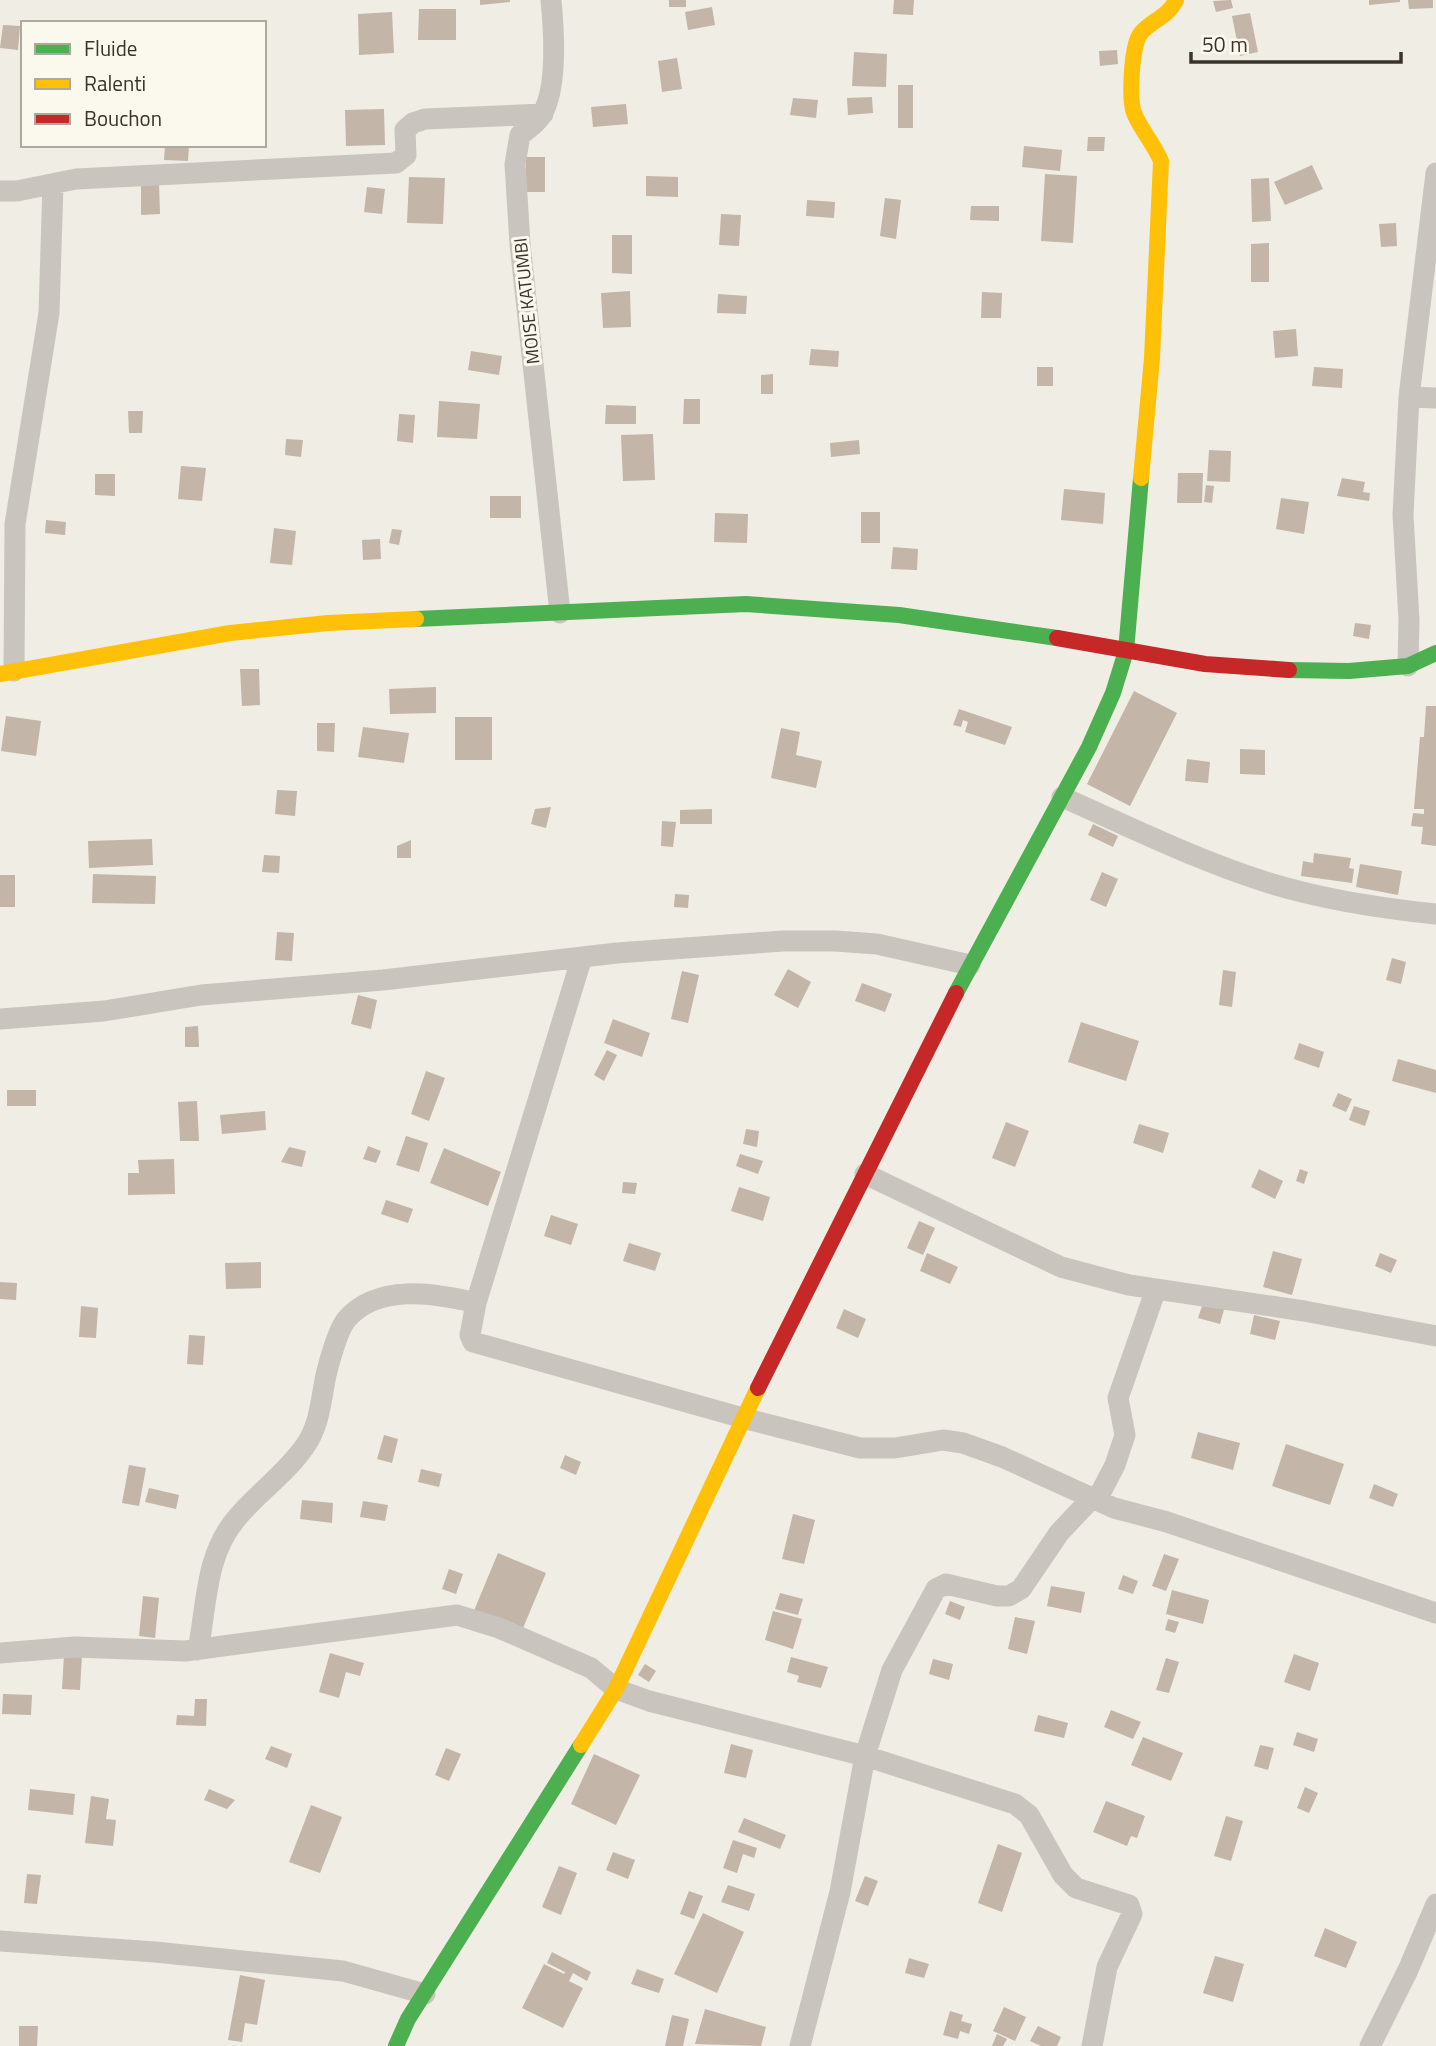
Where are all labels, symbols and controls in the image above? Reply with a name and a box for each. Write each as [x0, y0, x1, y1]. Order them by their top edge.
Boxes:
legend [21, 21, 266, 147]
scale bar [1191, 21, 1401, 65]
text: 50 m [1202, 28, 1248, 60]
text: Fluide [84, 32, 137, 64]
text: Ralenti [84, 67, 146, 99]
text: Bouchon [84, 102, 162, 134]
street label: MOISE KATUMBI [506, 237, 547, 366]

